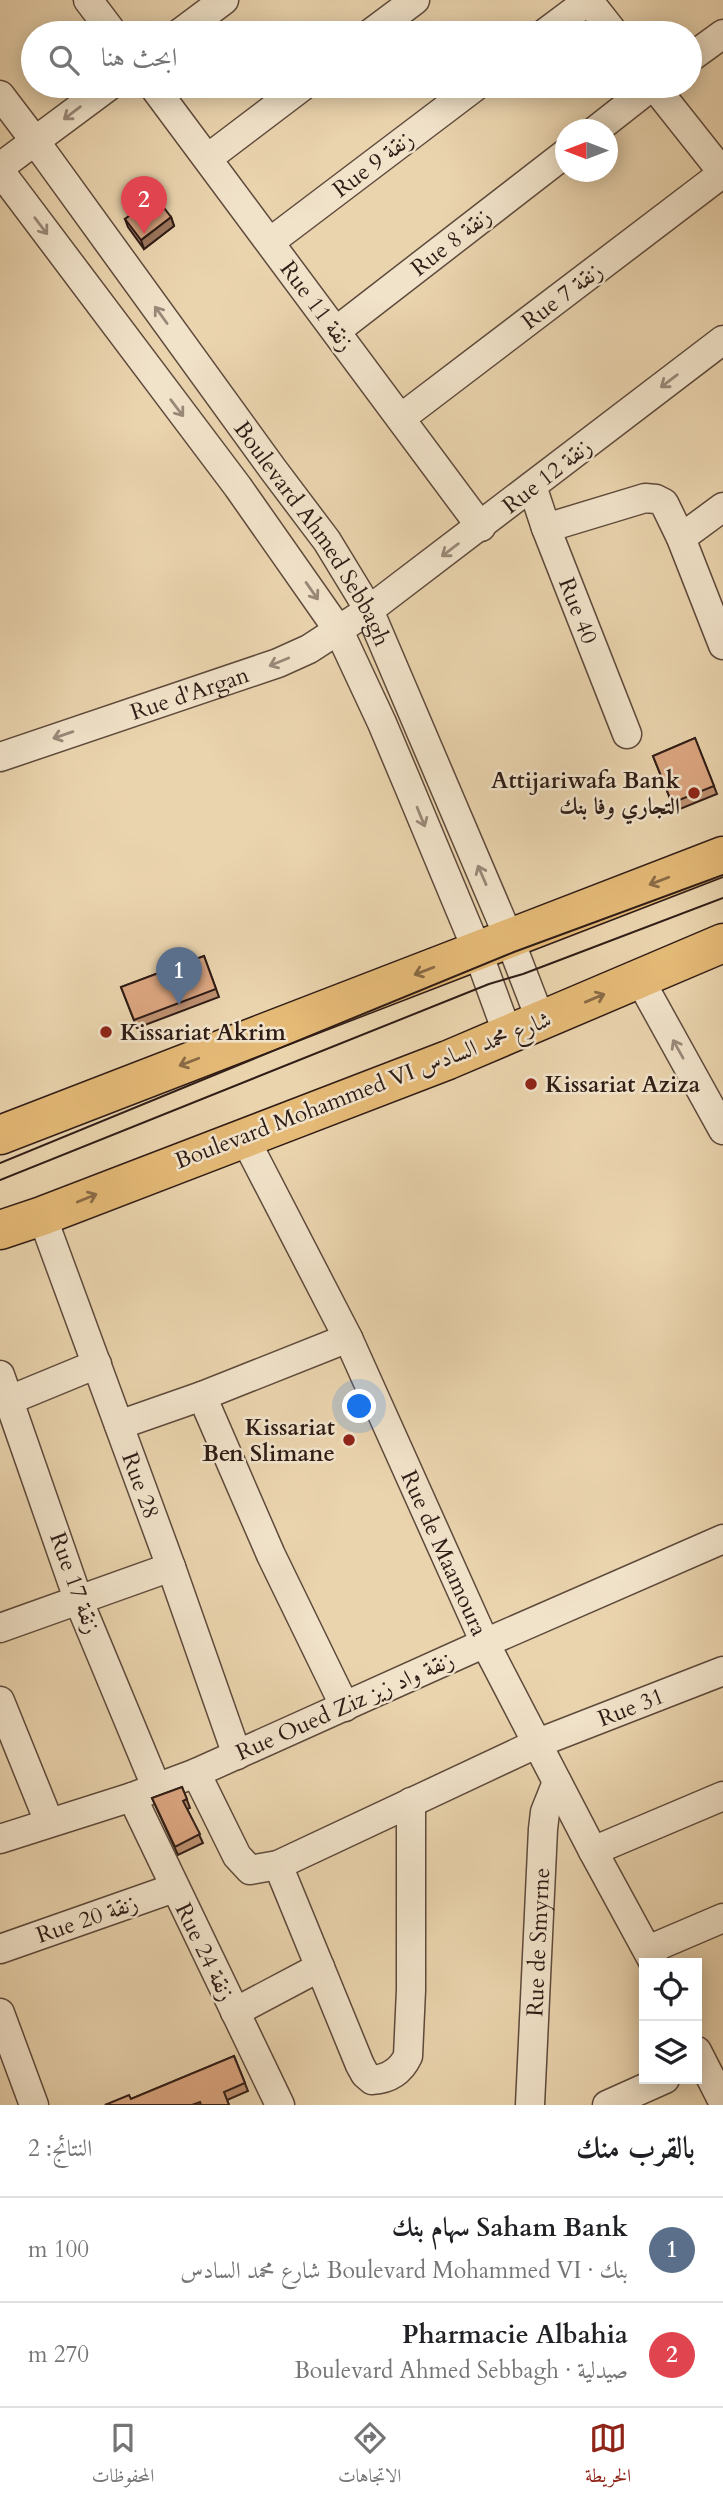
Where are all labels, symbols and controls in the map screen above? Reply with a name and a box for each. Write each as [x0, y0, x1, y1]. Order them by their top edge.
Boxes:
search box [21, 21, 702, 98]
text: ابحث هنا [101, 40, 177, 75]
icon: search [45, 41, 83, 79]
one-way arrow [63, 106, 82, 121]
north arrow [555, 119, 618, 182]
street label: Rue 9 زنقة [326, 123, 420, 205]
pin: 2 [121, 176, 167, 234]
street label: Rue 8 زنقة [404, 201, 498, 283]
one-way arrow [33, 216, 48, 235]
street label: Rue 11 زنقة [273, 254, 361, 358]
street label: Rue 7 زنقة [515, 255, 609, 337]
one-way arrow [154, 306, 168, 325]
one-way arrow [660, 374, 679, 389]
one-way arrow [170, 398, 185, 416]
street label: Boulevard Ahmed Sebbagh [227, 414, 398, 651]
street label: Rue 12 زنقة [496, 431, 598, 521]
one-way arrow [441, 543, 460, 557]
street label: Rue 40 [551, 573, 605, 648]
one-way arrow [305, 581, 319, 600]
one-way arrow [268, 657, 290, 670]
street label: Rue d'Argan [126, 658, 253, 727]
one-way arrow [53, 730, 75, 743]
place label: Attijariwafa Bank التجاري وفا بنك [491, 765, 681, 825]
marker: Attijariwafa Bank التجاري وفا بنك [686, 785, 702, 801]
one-way arrow [416, 806, 429, 828]
one-way arrow [475, 864, 488, 886]
one-way arrow [649, 875, 671, 888]
pin: 1 [156, 947, 202, 1005]
one-way arrow [414, 965, 435, 978]
one-way arrow [584, 991, 606, 1004]
street label: Boulevard Mohammed VI شارع محمد السادس [170, 1004, 557, 1180]
place label: Kissariat Akrim [120, 1017, 287, 1048]
marker: Kissariat Akrim [98, 1024, 114, 1040]
one-way arrow [671, 1039, 685, 1059]
one-way arrow [179, 1056, 200, 1069]
place label: Kissariat Aziza [545, 1069, 701, 1100]
marker: Kissariat Aziza [523, 1076, 539, 1092]
one-way arrow [76, 1191, 98, 1204]
your location [342, 1389, 376, 1423]
place label: Kissariat Ben Slimane [202, 1412, 335, 1469]
marker: Kissariat Ben Slimane [341, 1432, 357, 1448]
street label: Rue 28 [115, 1448, 167, 1523]
street label: Rue de Maamoura [394, 1465, 495, 1641]
street label: Rue 17 زنقة [42, 1528, 108, 1638]
street label: Rue Oued Ziz زنقة واد زيز [231, 1644, 459, 1768]
street label: Rue 31 [593, 1680, 669, 1734]
street label: Rue de Smyrne [519, 1867, 557, 2017]
street label: Rue 20 زنقة [32, 1887, 142, 1951]
street label: Rue 24 زنقة [168, 1898, 242, 2006]
map controls [639, 1958, 702, 2084]
button: locate [639, 1958, 702, 2021]
button: layers [639, 2021, 702, 2084]
text: بالقرب منك [576, 2128, 695, 2169]
text: النتائج: 2 [28, 2133, 92, 2164]
text: Saham Bank سهام بنك [392, 2210, 628, 2245]
text: 100 m [28, 2234, 89, 2265]
text: 1 [666, 2234, 678, 2265]
text: بنك · Boulevard Mohammed VI شارع محمد السادس [180, 2255, 628, 2286]
text: Pharmacie Albahia [402, 2317, 628, 2352]
text: 270 m [28, 2339, 89, 2370]
text: 2 [666, 2339, 678, 2370]
text: صيدلية · Boulevard Ahmed Sebbagh [294, 2355, 628, 2386]
tab: المحفوظات [92, 2419, 154, 2494]
tab: الاتجاهات [338, 2419, 401, 2494]
tab: الخريطة [585, 2419, 631, 2494]

